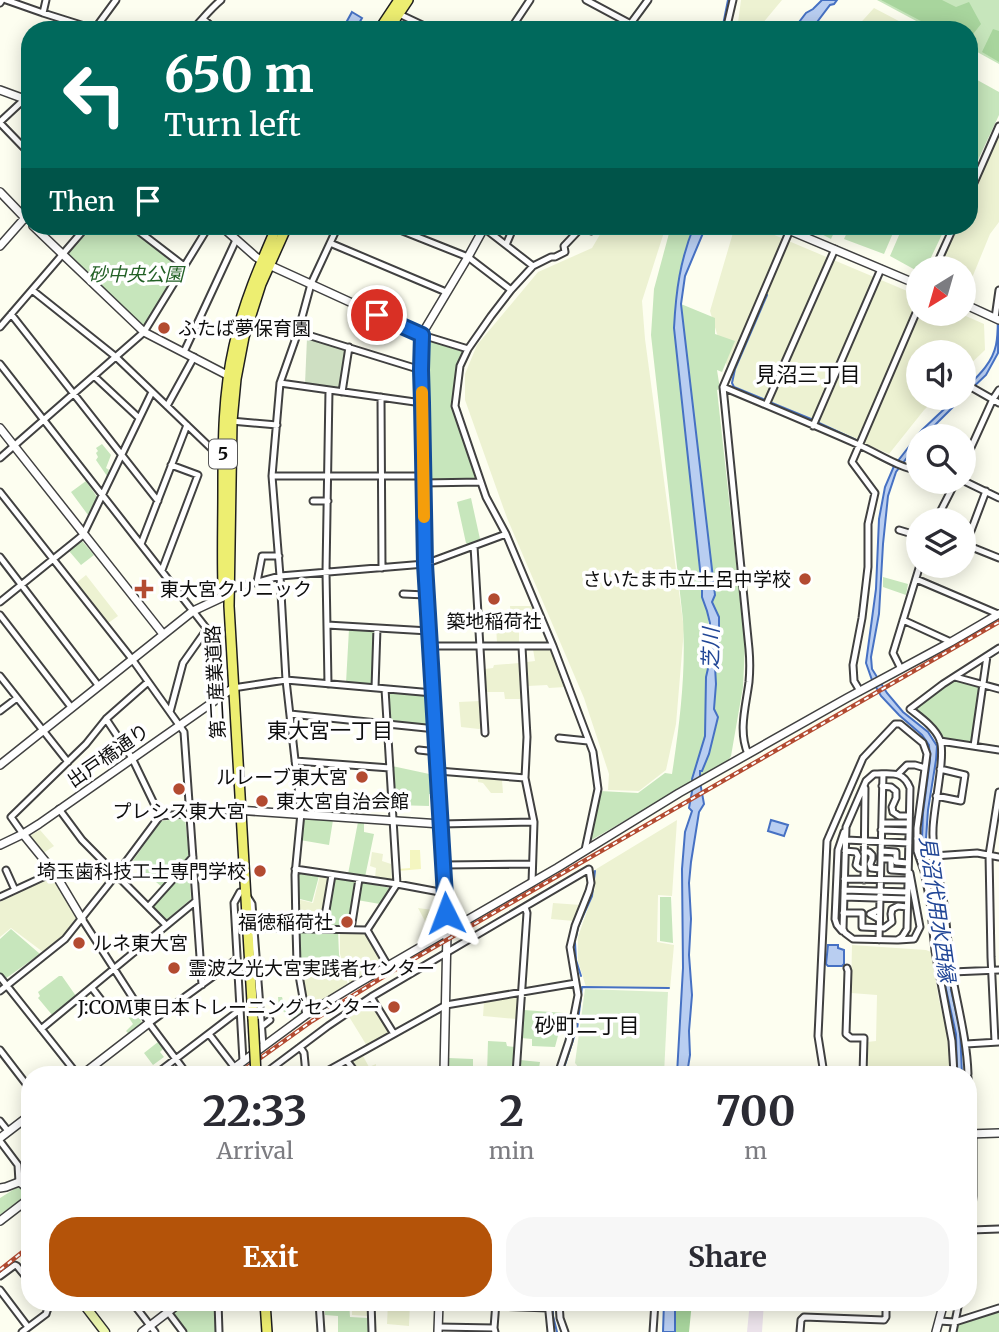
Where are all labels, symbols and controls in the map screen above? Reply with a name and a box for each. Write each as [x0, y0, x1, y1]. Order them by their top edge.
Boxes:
text: 650 m [164, 44, 314, 105]
icon: left [49, 49, 140, 140]
text: Turn left [164, 105, 301, 145]
icon: arrive [129, 182, 167, 220]
text: Then [49, 185, 115, 218]
north arrow [906, 256, 976, 326]
map controls [906, 256, 976, 578]
park label: 砂中央公園 [88, 262, 186, 286]
pin [347, 285, 407, 345]
icon: arrive [358, 296, 396, 334]
place label: ふたば夢保育園 [178, 316, 311, 340]
marker: ふたば夢保育園 [156, 320, 172, 336]
button: sound [906, 340, 976, 410]
district label: 見沼三丁目 [756, 361, 861, 388]
button: search [906, 424, 976, 494]
road number: 5 [209, 440, 237, 468]
button: layers [906, 508, 976, 578]
place label: さいたま市立土呂中学校 [583, 567, 791, 591]
marker: さいたま市立土呂中学校 [797, 571, 813, 587]
place label: 東大宮クリニック [160, 577, 312, 601]
marker: 東大宮クリニック [134, 579, 154, 599]
marker: 築地稲荷社 [486, 591, 502, 607]
place label: 築地稲荷社 [446, 609, 542, 633]
street label: 第二産業道路 [200, 624, 230, 740]
water label: 芝川 [697, 626, 724, 670]
district label: 東大宮一丁目 [267, 717, 393, 744]
street label: 出戸橋通り [62, 718, 154, 792]
place label: ルレーブ東大宮 [216, 765, 348, 789]
marker: ルレーブ東大宮 [354, 769, 370, 785]
marker: プレシス東大宮 [171, 781, 187, 797]
place label: 東大宮自治会館 [276, 789, 409, 813]
marker: 東大宮自治会館 [254, 793, 270, 809]
place label: プレシス東大宮 [112, 799, 246, 823]
water label: 見沼代用水西縁 [914, 834, 961, 986]
place label: 埼玉歯科技工士専門学校 [37, 859, 246, 883]
marker: 埼玉歯科技工士専門学校 [252, 863, 268, 879]
position arrow [409, 876, 483, 950]
place label: 福徳稲荷社 [238, 910, 333, 934]
marker: 福徳稲荷社 [339, 914, 355, 930]
place label: ルネ東大宮 [93, 931, 188, 955]
marker: ルネ東大宮 [71, 935, 87, 951]
place label: 霊波之光大宮実践者センター [188, 956, 435, 980]
marker: 霊波之光大宮実践者センター [166, 960, 182, 976]
place label: J:COM東日本トレーニングセンター [77, 995, 380, 1019]
marker: J:COM東日本トレーニングセンター [386, 999, 402, 1015]
district label: 砂町二丁目 [535, 1012, 640, 1039]
text: 22:33 [203, 1085, 307, 1137]
text: 2 [499, 1085, 524, 1137]
text: 700 [716, 1085, 795, 1137]
text: Arrival [217, 1136, 293, 1165]
text: min [489, 1136, 534, 1165]
text: m [744, 1136, 767, 1165]
button: Exit [49, 1217, 492, 1297]
button: Share [506, 1217, 949, 1297]

